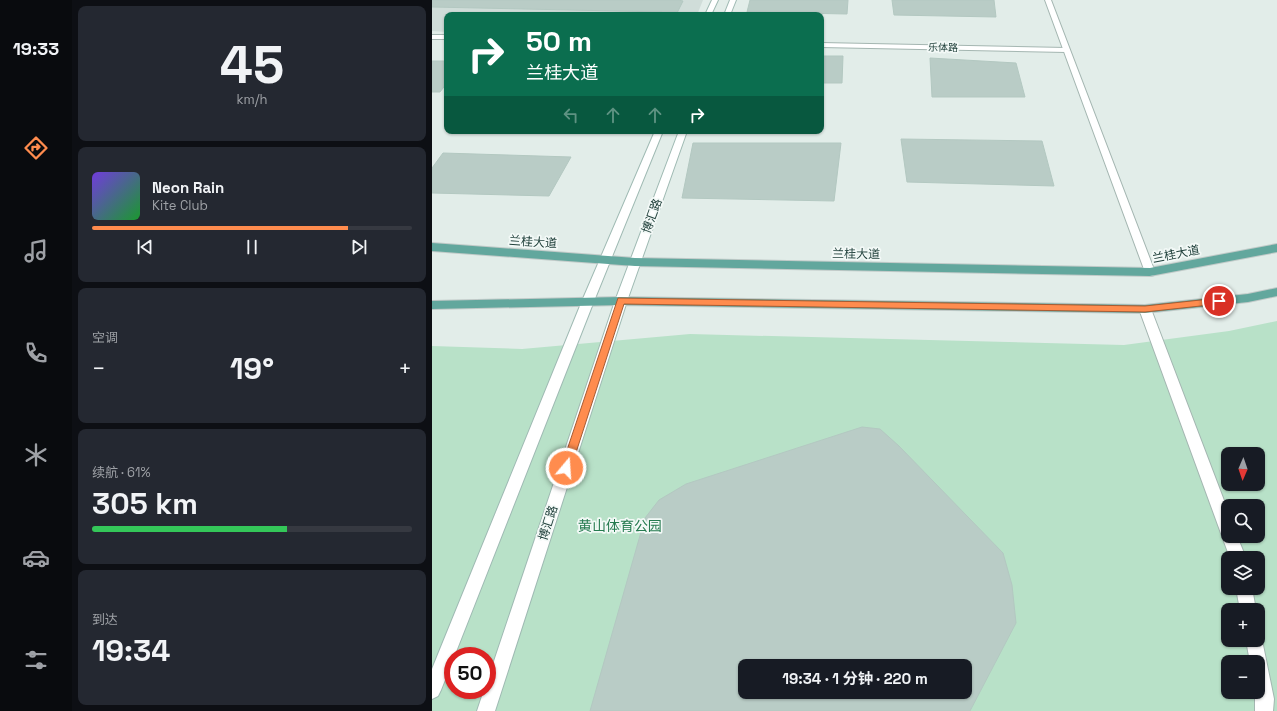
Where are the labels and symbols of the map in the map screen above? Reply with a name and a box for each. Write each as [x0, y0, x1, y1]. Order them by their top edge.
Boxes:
street label: 乐体路 [928, 41, 958, 54]
street label: 博汇路 [638, 196, 666, 236]
street label: 兰桂大道 [508, 232, 558, 252]
street label: 兰桂大道 [1151, 242, 1201, 266]
street label: 兰桂大道 [832, 246, 880, 262]
pin [1202, 284, 1236, 318]
position arrow [545, 447, 587, 489]
north arrow [1221, 447, 1265, 491]
street label: 博汇路 [535, 503, 561, 543]
park label: 黄山体育公园 [578, 517, 662, 535]
speed limit sign: 50 [444, 647, 496, 699]

